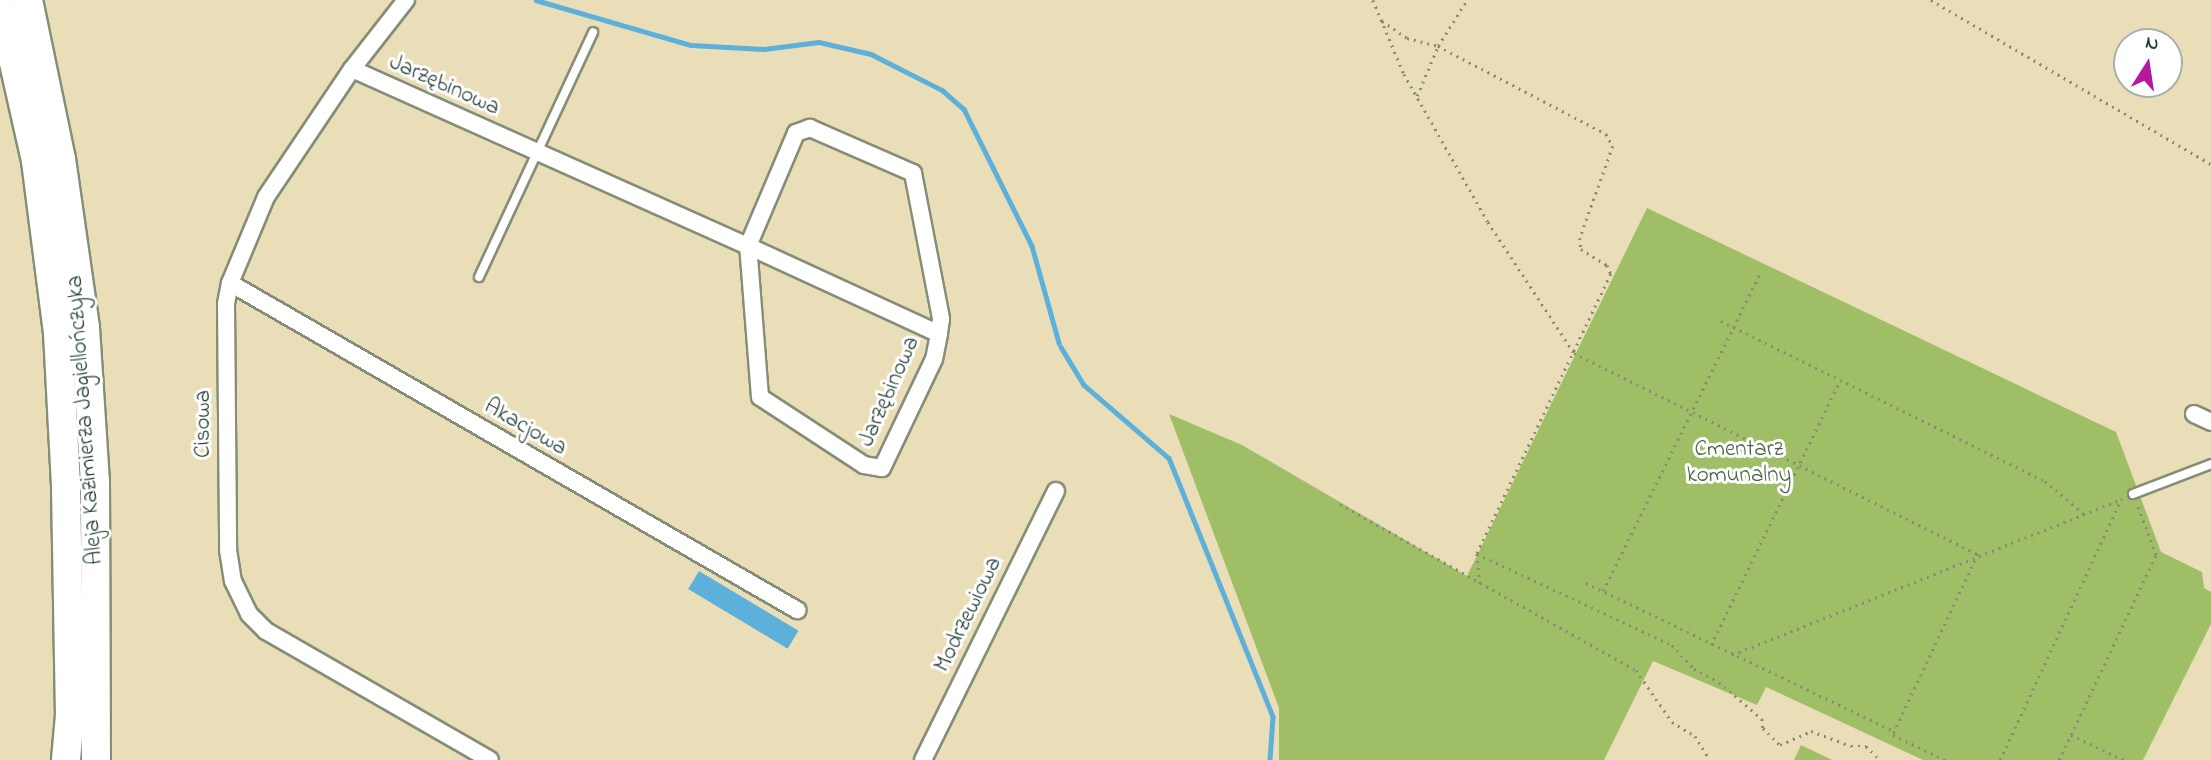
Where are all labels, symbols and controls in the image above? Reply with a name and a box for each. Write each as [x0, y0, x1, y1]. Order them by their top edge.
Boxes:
north arrow [2113, 28, 2183, 98]
text: N [2143, 29, 2161, 58]
street label: Jarzębinowa [385, 49, 503, 123]
street label: Aleja Kazimierza Jagiellończyka [62, 274, 110, 566]
street label: Jarzębinowa [853, 333, 927, 451]
street label: Cisowa [190, 390, 218, 458]
street label: Akacjowa [479, 393, 571, 463]
park label: Cmentarz komunalny [1687, 436, 1791, 490]
street label: Modrzewiowa [929, 553, 1009, 677]

